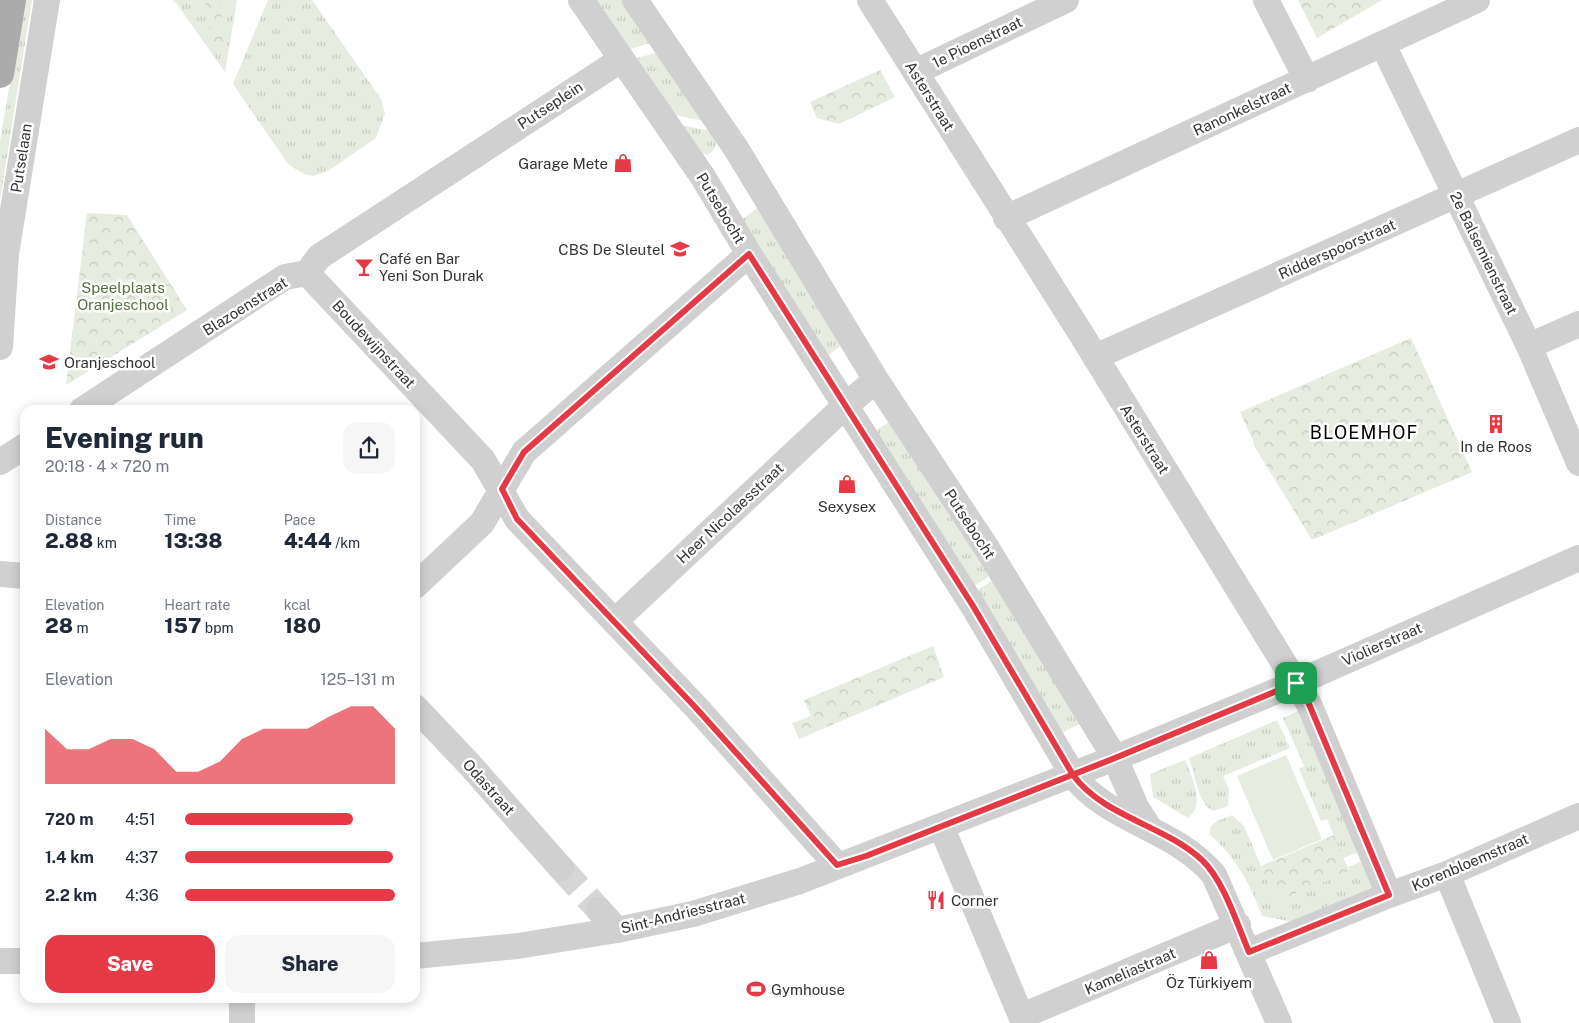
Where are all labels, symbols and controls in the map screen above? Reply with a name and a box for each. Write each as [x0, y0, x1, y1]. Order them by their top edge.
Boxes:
street label: 1e Pioenstraat [929, 13, 1025, 71]
street label: Asterstraat [902, 58, 958, 134]
street label: Putseplein [514, 78, 586, 132]
street label: Ranonkelstraat [1190, 79, 1294, 139]
street label: Putselaan [7, 122, 35, 194]
shop icon: Garage Mete [612, 152, 634, 174]
place label: Garage Mete [518, 155, 608, 172]
street label: Putsebocht [693, 169, 749, 247]
street label: 2e Balsemienstraat [1447, 189, 1521, 317]
street label: Ridderspoorstraat [1276, 216, 1398, 282]
school or university icon: CBS De Sleutel [669, 238, 691, 260]
place label: CBS De Sleutel [558, 241, 665, 258]
place label: Café en Bar Yeni Son Durak [379, 250, 484, 284]
bar icon: Café en Bar Yeni Son Durak [353, 256, 375, 278]
street label: Blazoenstraat [200, 273, 291, 339]
park label: Speelplaats Oranjeschool [77, 279, 169, 313]
street label: Boudewijnstraat [329, 297, 419, 391]
school or university icon: Oranjeschool [38, 351, 60, 373]
place label: Oranjeschool [64, 354, 156, 371]
street label: Asterstraat [1117, 401, 1173, 477]
building icon: In de Roos [1485, 413, 1507, 435]
text: Evening run [45, 421, 204, 454]
button: share [343, 422, 395, 474]
district label: BLOEMHOF [1310, 422, 1418, 443]
place label: In de Roos [1460, 438, 1532, 455]
text: 20:18 · 4 × 720 m [45, 457, 169, 476]
street label: Heer Nicolaesstraat [673, 459, 787, 567]
shop icon: Sexysex [836, 473, 858, 495]
street label: Putsebocht [941, 486, 999, 562]
place label: Sexysex [818, 498, 876, 515]
text: Distance [45, 512, 102, 528]
text: Time [164, 512, 196, 528]
text: Pace [284, 512, 316, 528]
text: 2.88 [45, 528, 93, 553]
text: 13:38 [164, 528, 222, 553]
text: 4:44 [284, 528, 332, 553]
text: km [93, 535, 117, 551]
text: /km [332, 535, 360, 551]
text: Elevation [45, 597, 104, 613]
text: Heart rate [164, 597, 231, 613]
text: kcal [284, 597, 311, 613]
text: 28 [45, 613, 73, 638]
text: 157 [164, 613, 201, 638]
text: 180 [284, 613, 321, 638]
street label: Violierstraat [1339, 619, 1425, 669]
text: m [73, 620, 89, 636]
text: bpm [201, 620, 234, 636]
pin [1275, 662, 1317, 704]
icon: arrive [1282, 669, 1310, 697]
text: Elevation [45, 670, 113, 689]
text: 125–131 m [320, 670, 395, 689]
street label: Odastraat [460, 756, 519, 818]
text: 720 m [45, 810, 93, 829]
text: 4:51 [125, 810, 155, 829]
street label: Korenbloemstraat [1409, 830, 1531, 894]
text: 1.4 km [45, 848, 94, 867]
text: 4:37 [125, 848, 158, 867]
text: 2.2 km [45, 886, 97, 905]
text: 4:36 [125, 886, 159, 905]
street label: Sint-Andriesstraat [619, 889, 747, 937]
restaurant icon: Corner [925, 889, 947, 911]
place label: Corner [951, 892, 999, 909]
button: Save [45, 935, 215, 993]
button: Share [225, 935, 395, 993]
street label: Kameliastraat [1082, 944, 1178, 998]
shop icon: Öz Türkiyem [1198, 949, 1220, 971]
place label: Öz Türkiyem [1166, 973, 1252, 991]
sports icon: Gymhouse [745, 978, 767, 1000]
place label: Gymhouse [771, 981, 845, 998]

